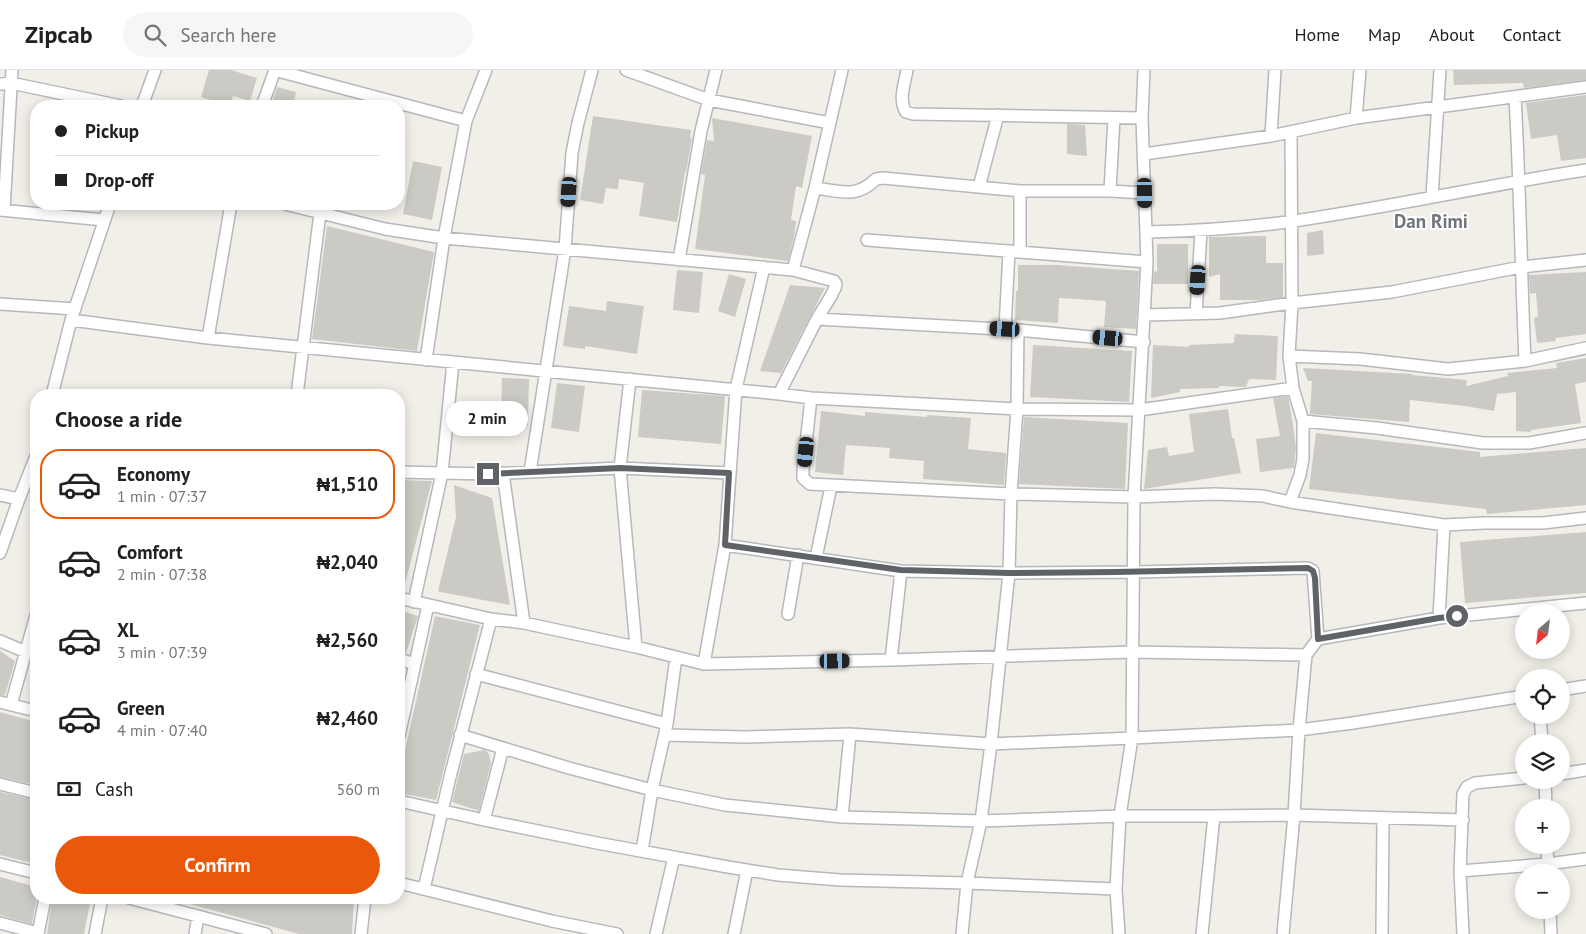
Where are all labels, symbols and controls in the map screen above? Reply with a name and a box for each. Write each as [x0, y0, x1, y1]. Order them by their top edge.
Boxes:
search box [123, 12, 473, 57]
text: Zipcab [25, 19, 93, 50]
icon: search [141, 21, 169, 49]
text: Search here [181, 23, 276, 47]
text: Home [1294, 23, 1340, 46]
text: Map [1368, 23, 1401, 46]
text: About [1429, 23, 1475, 46]
text: Contact [1503, 23, 1561, 46]
text: Pickup [85, 119, 139, 143]
text: Drop-off [85, 168, 153, 192]
car [560, 177, 577, 207]
car [1137, 178, 1152, 208]
district label: Dan Rimi [1394, 209, 1468, 233]
car [1189, 265, 1206, 295]
car [989, 321, 1020, 337]
car [1092, 329, 1123, 347]
callout: 2 min [447, 402, 529, 436]
text: Choose a ride [55, 405, 182, 433]
text: 2 min [467, 408, 507, 428]
car [796, 436, 815, 468]
icon: car [57, 462, 102, 507]
text: Economy [117, 462, 190, 486]
route end [477, 463, 499, 485]
text: ₦1,510 [316, 472, 378, 496]
text: 1 min · 07:37 [117, 486, 207, 506]
icon: car [57, 540, 102, 585]
text: Comfort [117, 540, 183, 564]
text: ₦2,040 [316, 550, 378, 574]
text: 2 min · 07:38 [117, 564, 207, 584]
north arrow [1515, 604, 1570, 659]
map controls [1515, 604, 1570, 919]
route start [1446, 605, 1468, 627]
icon: car [57, 618, 102, 663]
text: XL [117, 618, 139, 642]
text: ₦2,560 [316, 628, 378, 652]
text: 3 min · 07:39 [117, 642, 207, 662]
car [819, 653, 850, 669]
button: locate [1515, 669, 1570, 724]
icon: car [57, 696, 102, 741]
text: Green [117, 696, 165, 720]
text: ₦2,460 [316, 706, 378, 730]
text: 4 min · 07:40 [117, 720, 207, 740]
button: layers [1515, 734, 1570, 789]
icon: cash [55, 775, 83, 803]
text: Cash [95, 777, 133, 801]
text: 560 m [337, 779, 380, 799]
button: + [1515, 799, 1570, 854]
button: Confirm [55, 836, 380, 894]
button: − [1515, 864, 1570, 919]

